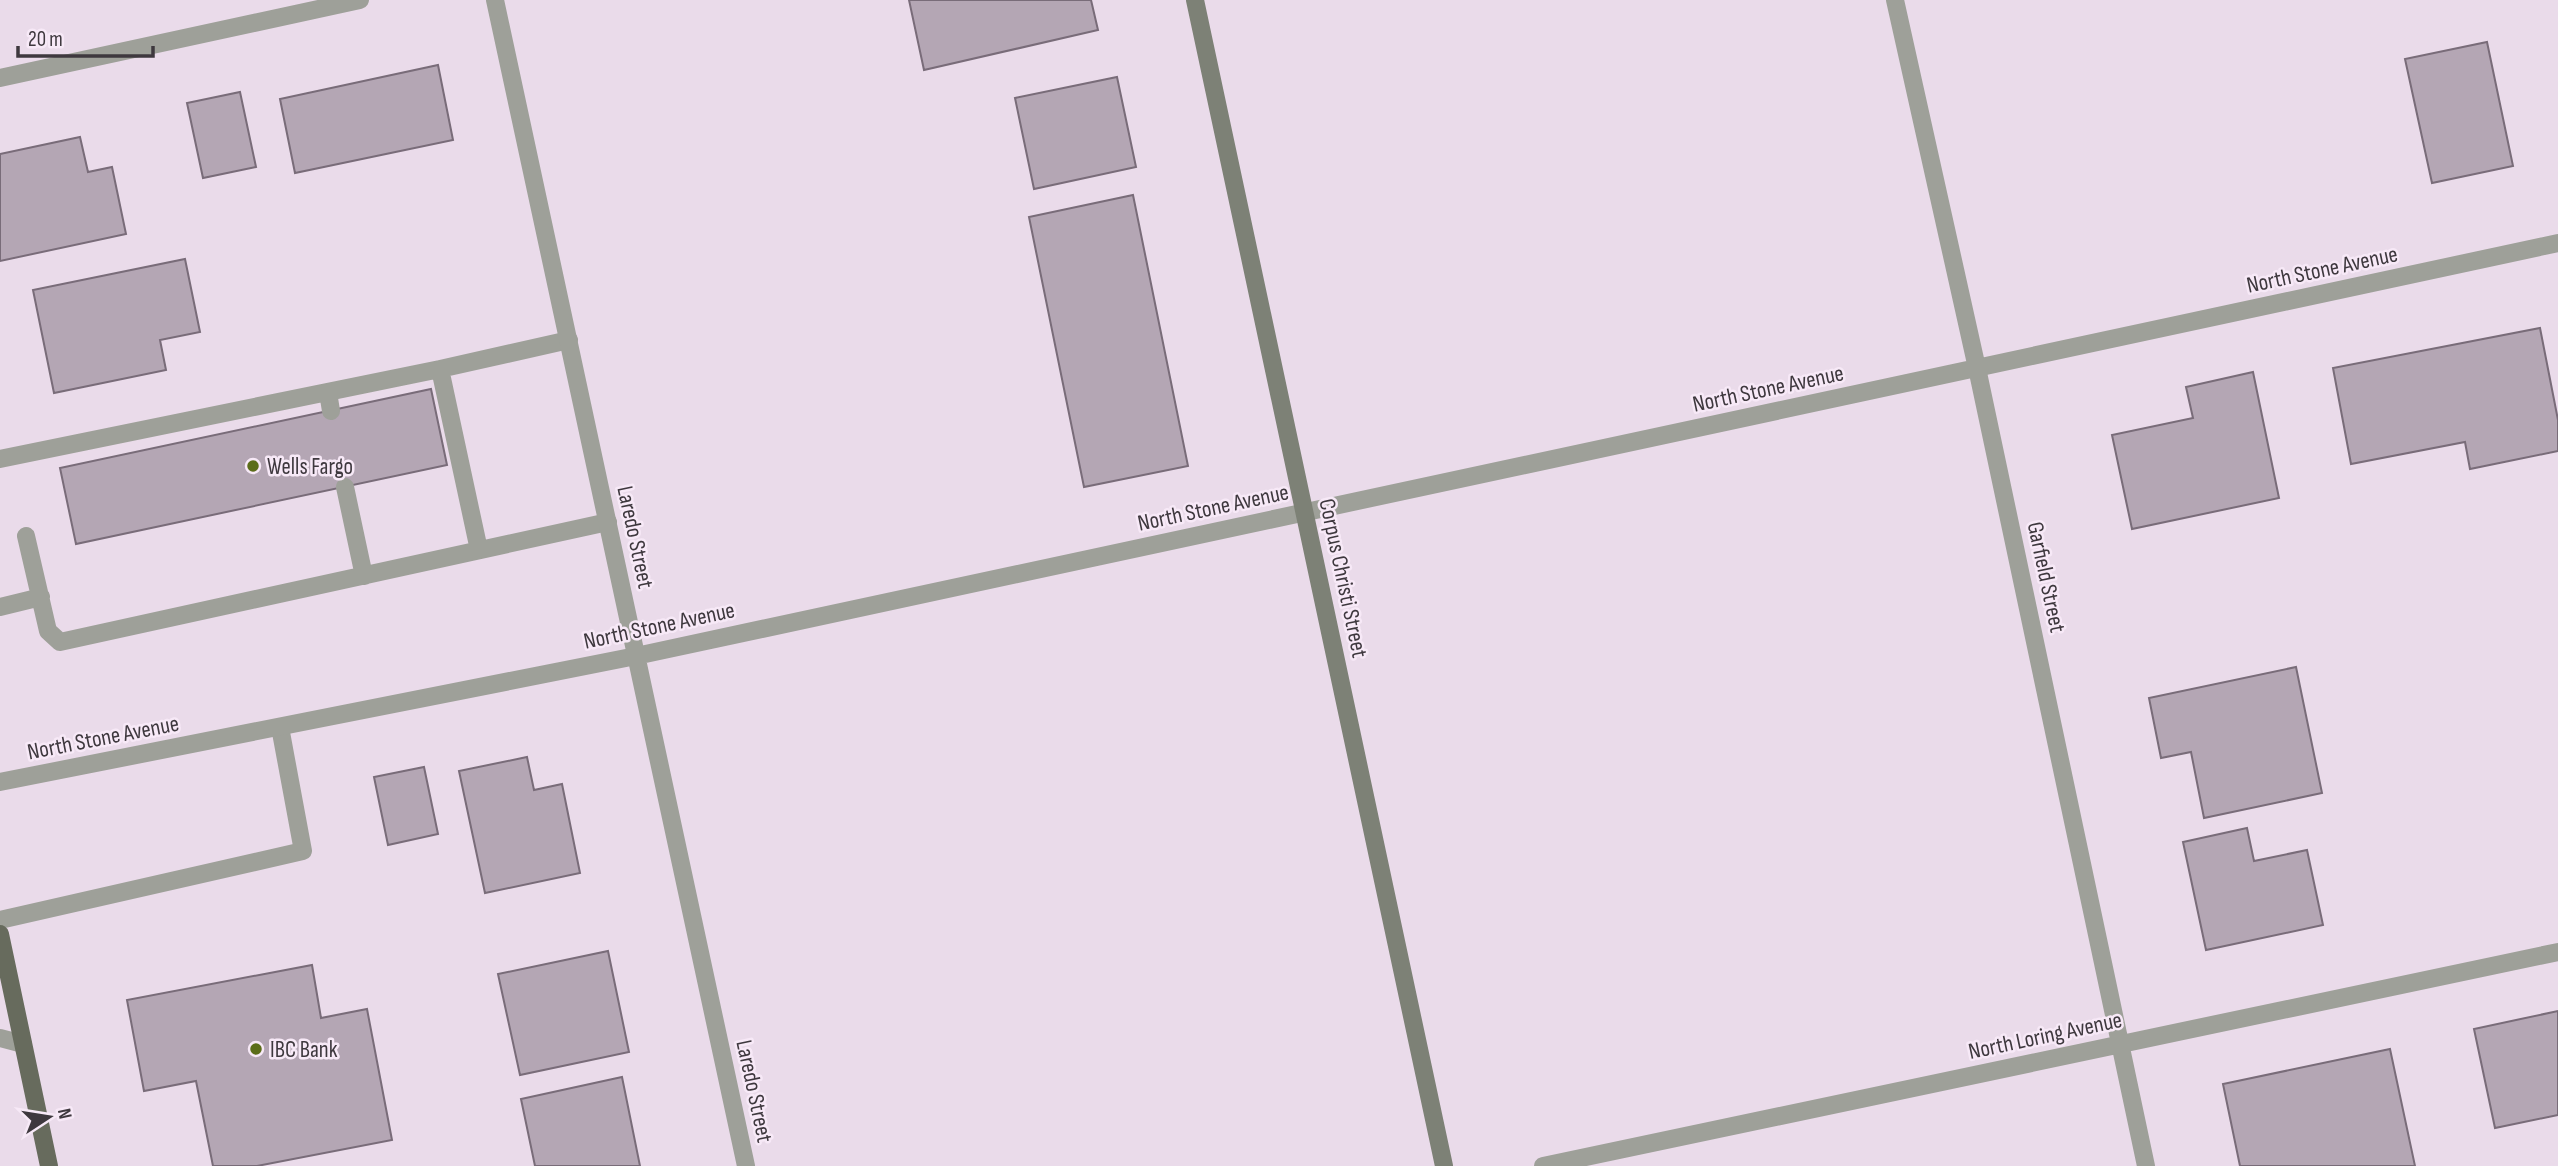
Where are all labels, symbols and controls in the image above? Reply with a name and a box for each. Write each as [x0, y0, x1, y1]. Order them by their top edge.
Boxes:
scale bar [18, 14, 152, 58]
text: 20 m [28, 27, 63, 52]
street label: North Stone Avenue [2244, 240, 2400, 300]
street label: North Stone Avenue [1690, 359, 1846, 419]
place label: Wells Fargo [267, 453, 353, 481]
marker: Wells Fargo [245, 458, 261, 474]
street label: North Stone Avenue [1135, 478, 1291, 538]
street label: Laredo Street [610, 483, 660, 591]
street label: Corpus Christi Street [1313, 496, 1374, 660]
street label: Garfield Street [2021, 519, 2071, 635]
street label: North Stone Avenue [581, 596, 737, 656]
street label: North Stone Avenue [25, 710, 181, 766]
street label: North Loring Avenue [1966, 1006, 2125, 1066]
place label: IBC Bank [270, 1036, 338, 1064]
street label: Laredo Street [729, 1037, 779, 1145]
marker: IBC Bank [248, 1041, 264, 1057]
north arrow [14, 1082, 84, 1152]
text: N [52, 1106, 76, 1121]

